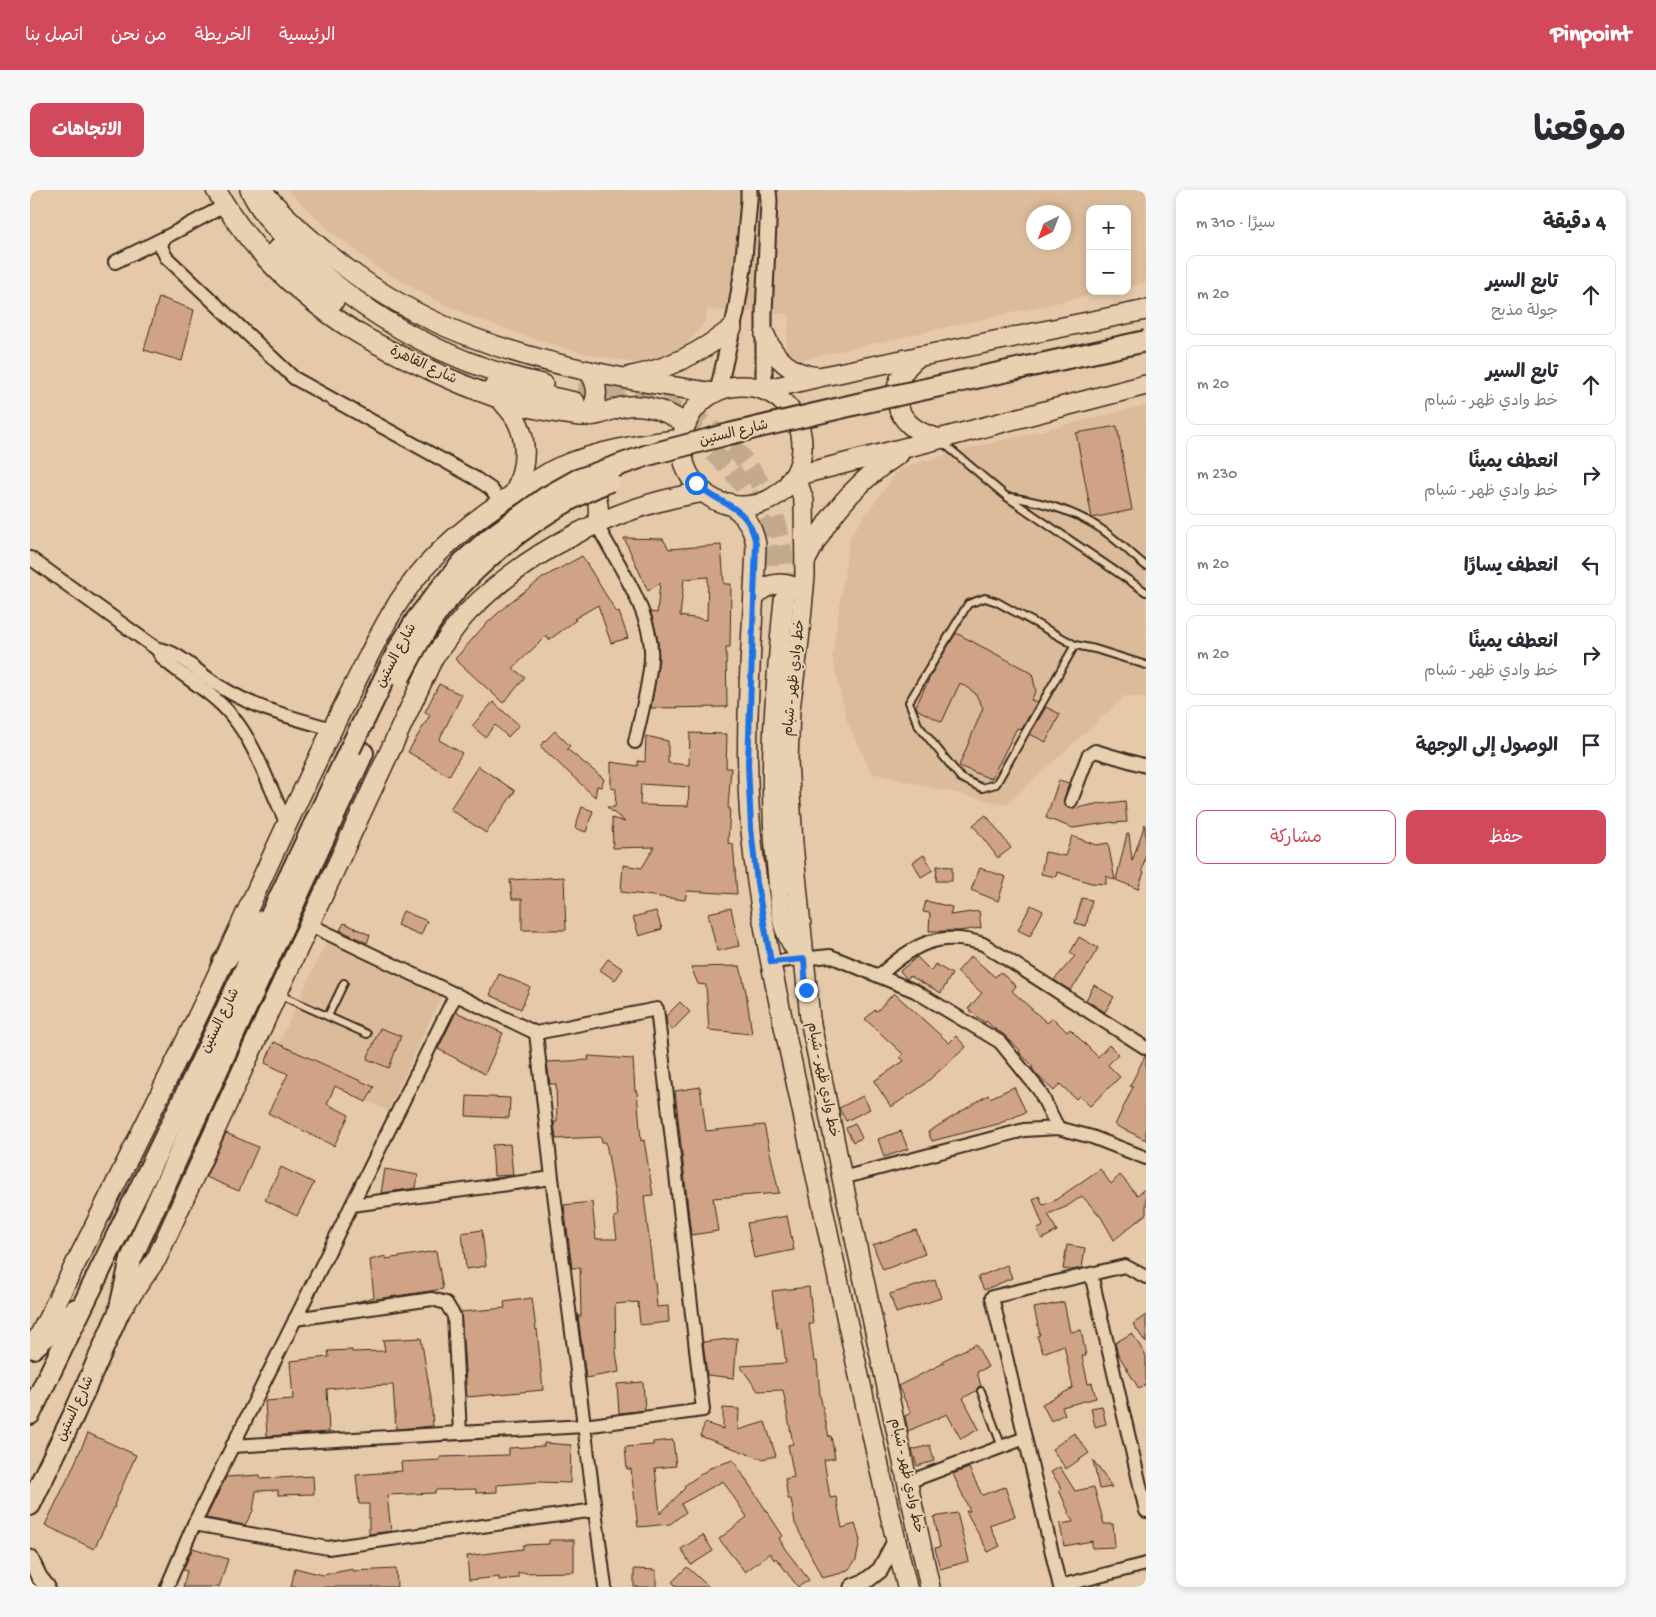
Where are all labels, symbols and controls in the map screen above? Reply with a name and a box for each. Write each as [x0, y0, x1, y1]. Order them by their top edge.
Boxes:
text: Pinpoint [1550, 21, 1631, 50]
text: اتصل بنا [25, 26, 83, 47]
text: من نحن [111, 26, 167, 47]
text: الخريطة [195, 26, 251, 47]
text: الرئيسية [279, 26, 335, 47]
button: الاتجاهات [30, 103, 144, 157]
text: موقعنا [1533, 113, 1626, 154]
north arrow [1026, 205, 1071, 250]
map controls [1086, 205, 1131, 295]
button: + [1086, 205, 1131, 250]
text: 4 دقيقة [1543, 212, 1606, 237]
text: سيرًا · 310 m [1196, 215, 1275, 234]
button: − [1086, 250, 1131, 295]
text: تابع السير [1486, 272, 1558, 295]
icon: ahead [1577, 281, 1605, 309]
text: 20 m [1197, 286, 1229, 305]
text: جولة مذبح [1491, 303, 1558, 322]
street label: شارع القاهرة [387, 343, 459, 389]
text: تابع السير [1486, 362, 1558, 385]
icon: ahead [1577, 371, 1605, 399]
text: 20 m [1197, 376, 1229, 395]
text: خط وادي ظهر - شبام [1424, 393, 1558, 412]
street label: شارع الستين [698, 417, 770, 451]
text: انعطف يمينًا [1469, 452, 1558, 475]
icon: right [1577, 461, 1605, 489]
text: 230 m [1197, 466, 1237, 485]
route start [685, 472, 708, 495]
text: خط وادي ظهر - شبام [1424, 483, 1558, 502]
icon: left [1577, 551, 1605, 579]
text: 20 m [1197, 556, 1229, 575]
text: انعطف يسارًا [1464, 556, 1558, 579]
street label: خط وادي ظهر - شبام [780, 619, 810, 737]
street label: شارع الستين [373, 621, 421, 691]
text: انعطف يمينًا [1469, 632, 1558, 655]
icon: right [1577, 641, 1605, 669]
text: 20 m [1197, 646, 1229, 665]
text: خط وادي ظهر - شبام [1424, 663, 1558, 682]
icon: arrive [1577, 731, 1605, 759]
text: الوصول إلى الوجهة [1415, 736, 1558, 759]
button: مشاركة [1196, 810, 1396, 864]
button: حفظ [1406, 810, 1606, 864]
route end [795, 979, 818, 1002]
street label: شارع الستين [198, 986, 244, 1056]
street label: خط وادي ظهر - شبام [802, 1021, 842, 1139]
street label: شارع الستين [53, 1374, 99, 1444]
street label: خط وادي ظهر - شبام [886, 1417, 926, 1535]

